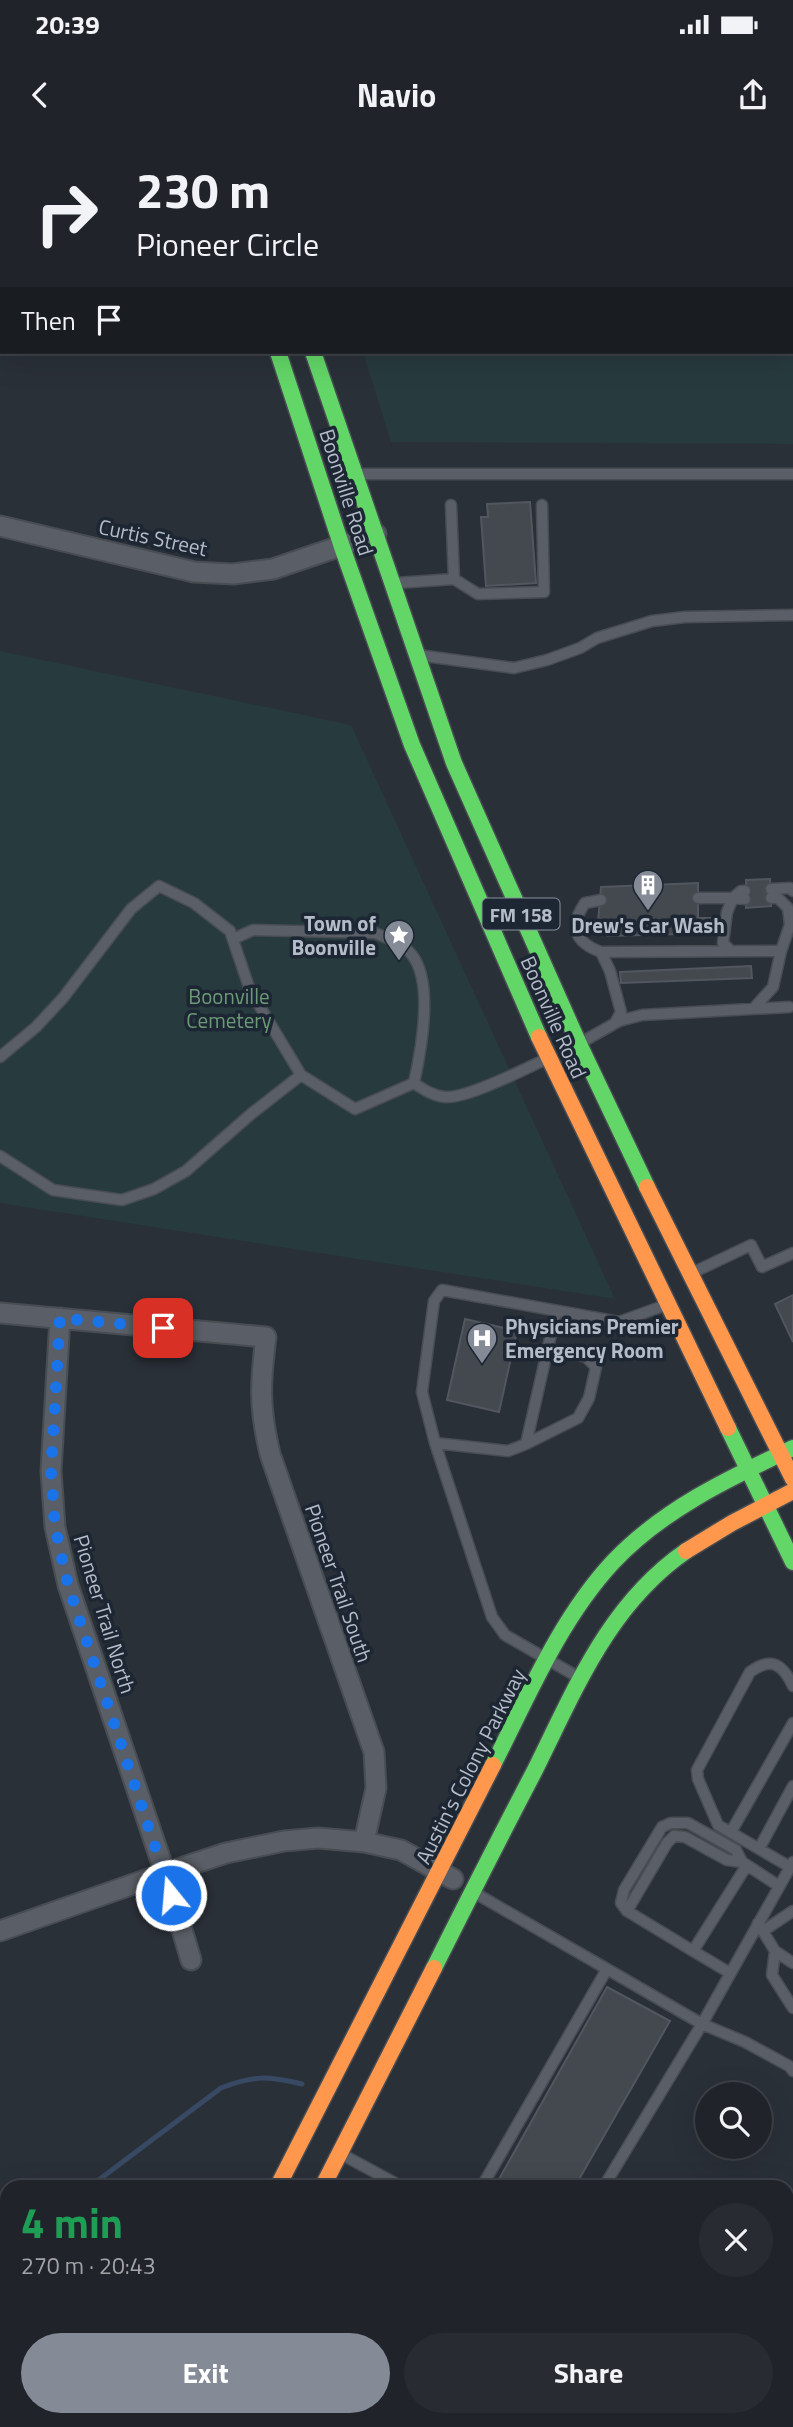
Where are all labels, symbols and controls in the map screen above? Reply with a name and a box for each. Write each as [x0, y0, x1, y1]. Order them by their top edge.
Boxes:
text: 20:39 [35, 5, 100, 44]
text: Navio [357, 71, 436, 119]
icon: back [21, 76, 59, 114]
icon: share [734, 76, 772, 114]
text: 230 m [136, 152, 270, 227]
icon: right [21, 168, 112, 259]
text: Pioneer Circle [136, 220, 319, 268]
text: Then [21, 301, 76, 340]
icon: arrive [90, 301, 128, 339]
street label: Boonville Road [311, 425, 383, 559]
street label: Curtis Street [96, 510, 211, 564]
building icon: Drew's Car Wash [631, 868, 665, 912]
road number: FM 158 [482, 898, 560, 930]
place label: Town of Boonville [291, 907, 376, 963]
place label: Drew's Car Wash [571, 909, 725, 941]
place icon: Town of Boonville [382, 918, 416, 962]
street label: Boonville Road [513, 950, 595, 1084]
park label: Boonville Cemetery [186, 980, 272, 1036]
pin [133, 1298, 193, 1358]
icon: arrive [144, 1309, 182, 1347]
place label: Physicians Premier Emergency Room [505, 1310, 679, 1366]
hospital icon: Physicians Premier Emergency Room [465, 1321, 499, 1365]
street label: Pioneer Trail South [297, 1499, 381, 1667]
street label: Pioneer Trail North [66, 1531, 144, 1697]
street label: Austin's Colony Parkway [407, 1663, 533, 1869]
position arrow [134, 1858, 208, 1932]
map controls [695, 2082, 772, 2159]
button: search [695, 2082, 772, 2159]
text: 4 min [21, 2190, 123, 2254]
button: close [699, 2203, 773, 2277]
text: 270 m · 20:43 [21, 2248, 156, 2283]
button: Exit [21, 2333, 390, 2413]
button: Share [404, 2333, 773, 2413]

